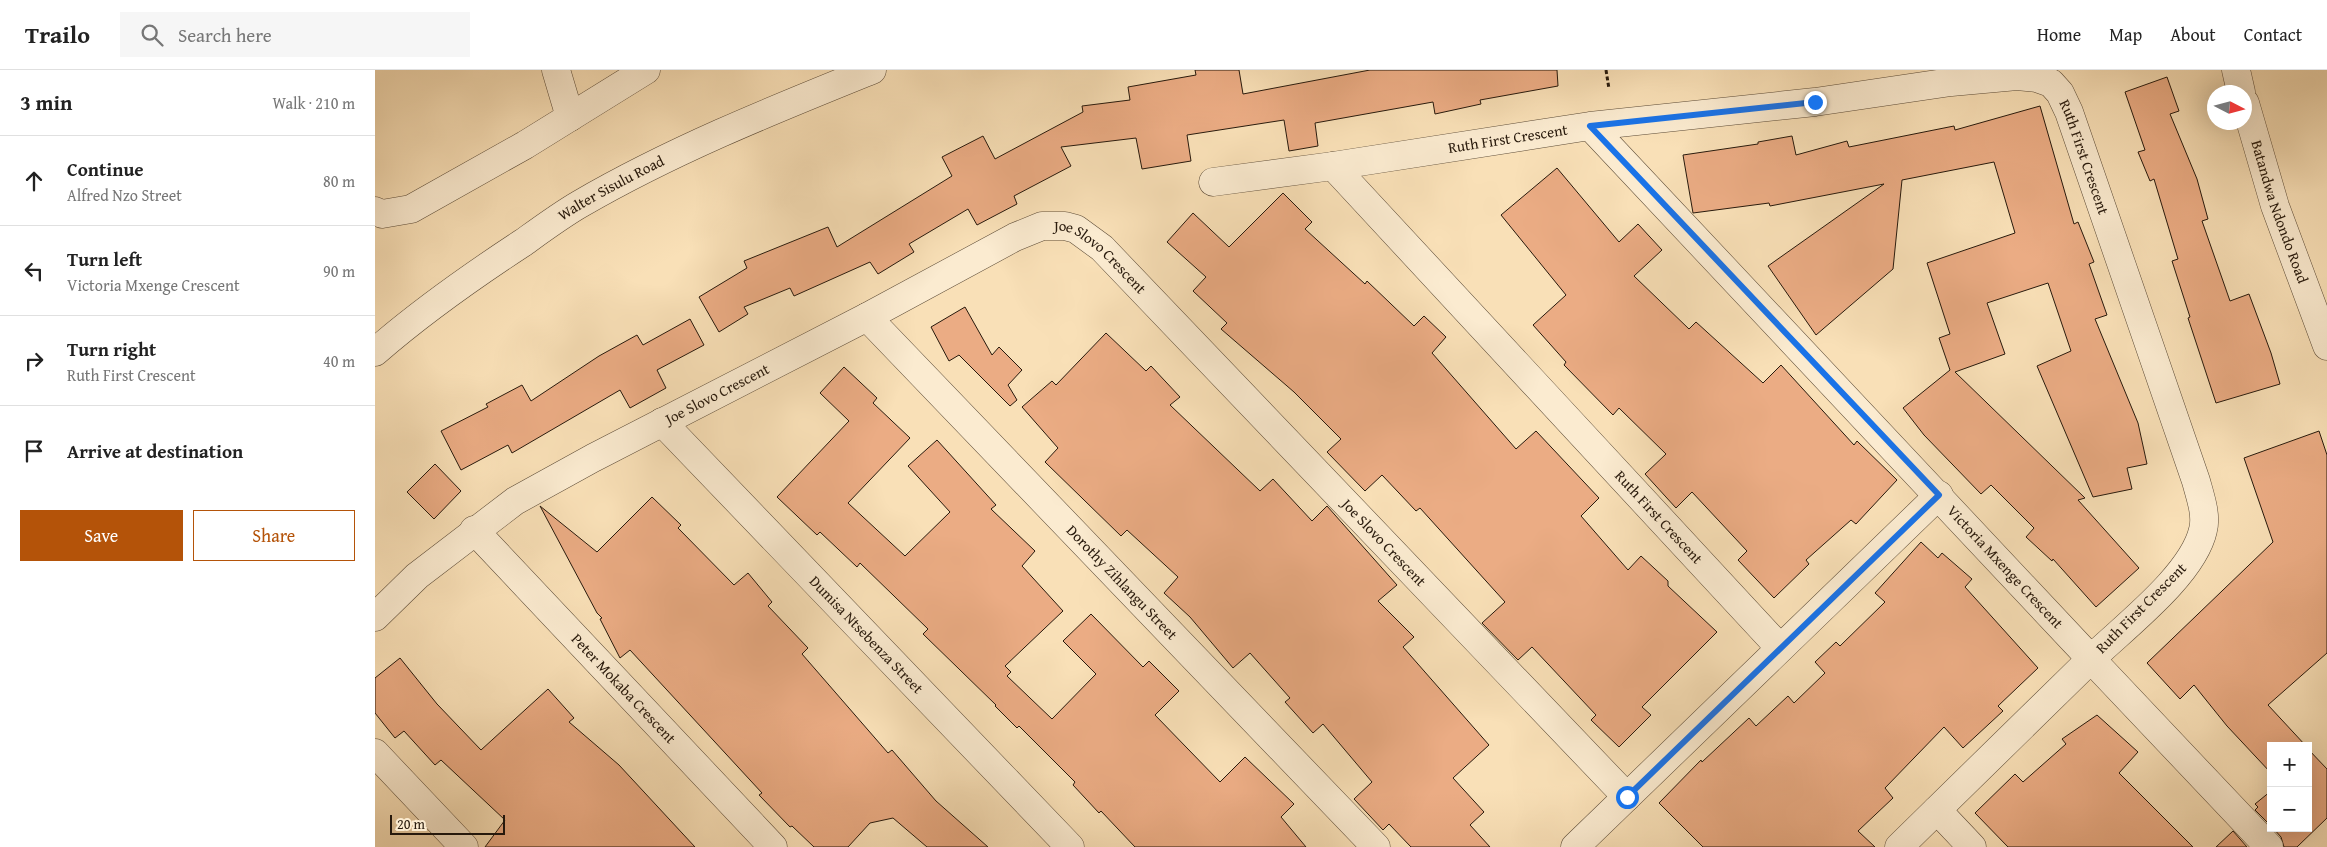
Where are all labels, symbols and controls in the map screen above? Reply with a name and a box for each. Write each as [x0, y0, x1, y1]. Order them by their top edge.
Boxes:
search box [120, 12, 470, 57]
text: Trailo [25, 17, 90, 52]
icon: search [138, 21, 166, 49]
text: Search here [178, 21, 272, 49]
text: Home [2037, 21, 2081, 48]
text: Map [2109, 21, 2142, 48]
text: About [2170, 21, 2216, 48]
text: Contact [2244, 21, 2302, 48]
north arrow [2207, 85, 2252, 130]
text: 3 min [20, 87, 72, 118]
text: Walk · 210 m [272, 91, 355, 115]
route end [1804, 91, 1827, 114]
street label: Ruth First Crescent [2054, 96, 2115, 218]
street label: Ruth First Crescent [1447, 119, 1570, 158]
street label: Batandwa Ndondo Road [2246, 138, 2314, 286]
street label: Walter Sisulu Road [554, 150, 667, 225]
text: Continue [67, 155, 144, 183]
icon: ahead [20, 167, 48, 195]
text: 80 m [323, 169, 355, 193]
text: Alfred Nzo Street [67, 183, 182, 207]
street label: Joe Slovo Crescent [1052, 215, 1152, 299]
text: Turn left [67, 245, 142, 273]
icon: left [20, 257, 48, 285]
text: 90 m [323, 259, 355, 283]
text: Victoria Mxenge Crescent [67, 273, 240, 297]
text: Turn right [67, 335, 156, 363]
icon: right [20, 347, 48, 375]
text: 40 m [323, 349, 355, 373]
street label: Joe Slovo Crescent [660, 358, 773, 430]
text: Ruth First Crescent [67, 363, 196, 387]
icon: arrive [20, 437, 48, 465]
text: Arrive at destination [67, 437, 243, 465]
street label: Ruth First Crescent [1610, 465, 1708, 569]
street label: Joe Slovo Crescent [1336, 492, 1432, 591]
street label: Victoria Mxenge Crescent [1942, 500, 2069, 634]
button: Save [20, 510, 183, 561]
button: Share [193, 510, 355, 561]
street label: Dorothy Zihlangu Street [1062, 520, 1183, 645]
street label: Ruth First Crescent [2091, 557, 2191, 658]
street label: Dumisa Ntsebenza Street [805, 571, 929, 699]
street label: Peter Mokaba Crescent [567, 629, 682, 748]
map controls [2267, 742, 2312, 832]
button: + [2267, 742, 2312, 787]
route start [1616, 786, 1639, 809]
button: − [2267, 787, 2312, 832]
scale bar [390, 812, 505, 835]
text: 20 m [397, 814, 425, 834]

